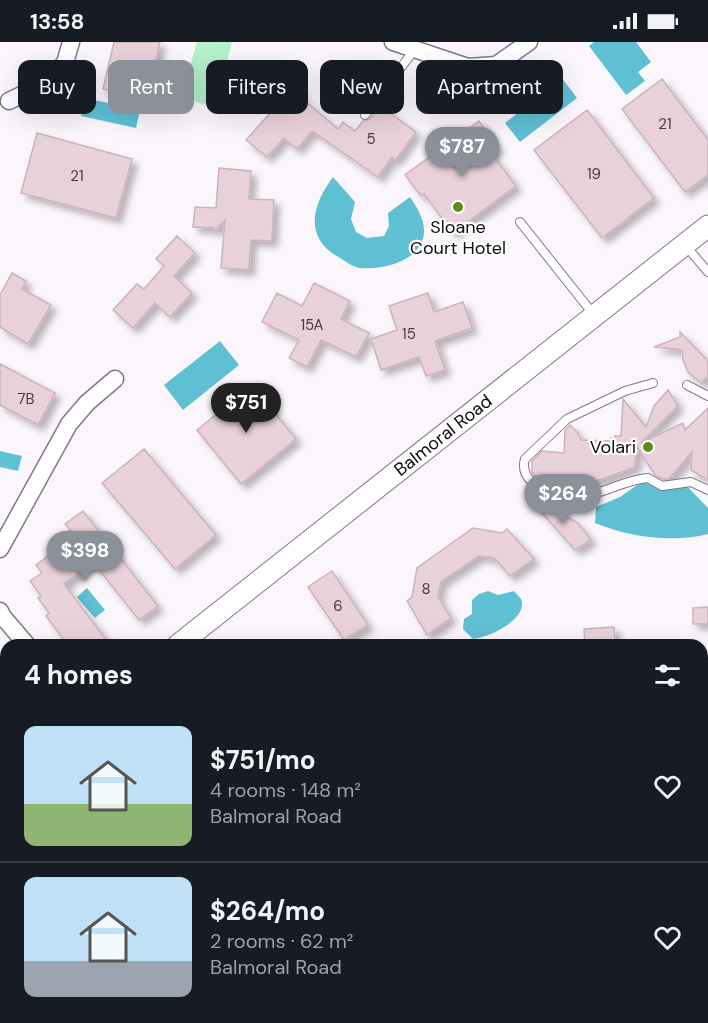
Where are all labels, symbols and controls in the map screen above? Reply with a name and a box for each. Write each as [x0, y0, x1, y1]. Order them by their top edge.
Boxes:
text: 13:58 [30, 7, 84, 36]
chip: Buy [18, 60, 96, 114]
chip: Rent [108, 60, 194, 114]
chip: Filters [206, 60, 308, 114]
chip: New [320, 60, 404, 114]
chip: Apartment [416, 60, 563, 114]
house number: 21 [658, 114, 672, 134]
pin: $787 [426, 127, 498, 178]
house number: 5 [366, 129, 376, 149]
text: $787 [439, 133, 485, 159]
house number: 19 [587, 164, 601, 184]
house number: 21 [70, 166, 84, 186]
marker: Sloane Court Hotel [451, 200, 465, 214]
place label: Sloane Court Hotel [410, 215, 506, 260]
house number: 15A [300, 315, 324, 335]
house number: 15 [402, 324, 416, 344]
pin: $751 [210, 383, 282, 434]
house number: 7B [17, 389, 35, 409]
text: $751 [225, 389, 267, 415]
street label: Balmoral Road [389, 389, 497, 482]
place label: Volari [590, 435, 636, 459]
marker: Volari [641, 440, 655, 454]
pin: $264 [527, 474, 599, 525]
text: $264 [538, 480, 588, 506]
pin: $398 [49, 531, 121, 582]
text: $398 [61, 537, 109, 563]
house number: 8 [421, 579, 431, 599]
house number: 6 [333, 596, 343, 616]
text: 4 homes [24, 658, 133, 692]
icon: filters [651, 659, 684, 692]
text: $751/mo [210, 743, 316, 777]
icon: home [72, 750, 144, 822]
icon: heart [651, 770, 684, 803]
text: 4 rooms · 148 m² [210, 777, 361, 803]
text: Balmoral Road [210, 803, 342, 829]
text: $264/mo [210, 894, 325, 928]
icon: home [72, 901, 144, 973]
icon: heart [651, 921, 684, 954]
text: 2 rooms · 62 m² [210, 928, 353, 954]
text: Balmoral Road [210, 954, 342, 980]

